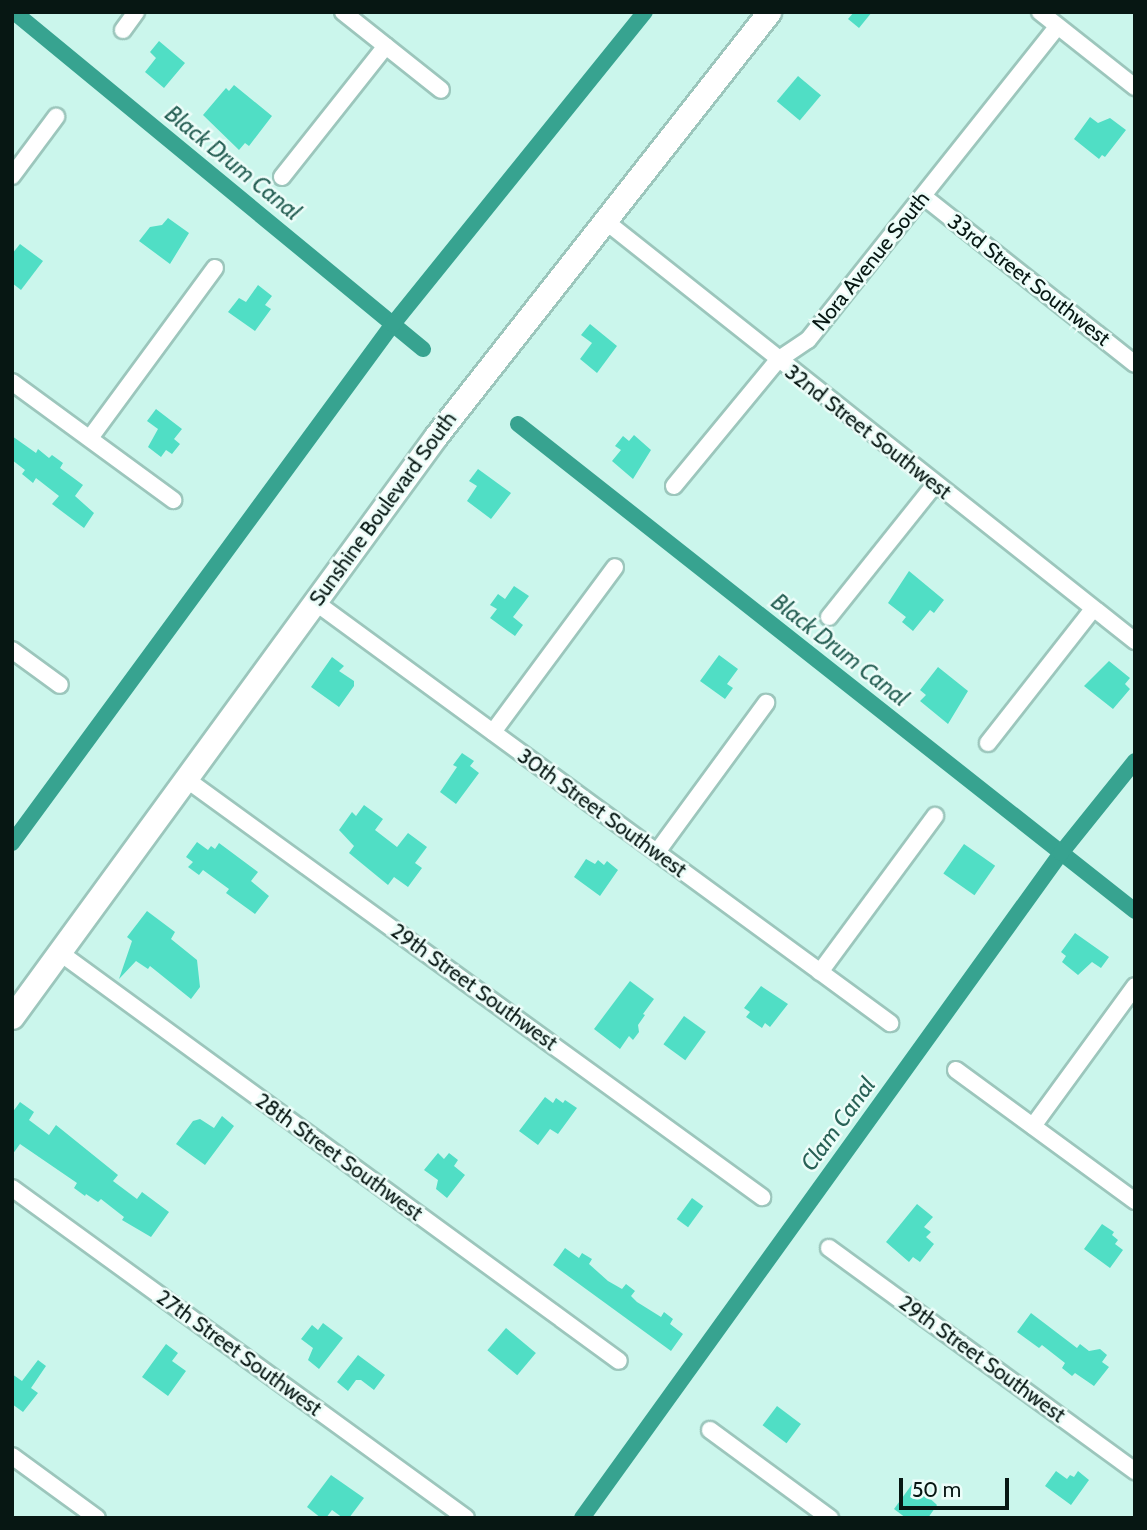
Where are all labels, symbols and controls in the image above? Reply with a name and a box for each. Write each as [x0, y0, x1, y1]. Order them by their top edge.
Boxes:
water label: Black Drum Canal [160, 100, 306, 226]
street label: Nora Avenue South [807, 186, 935, 336]
street label: 33rd Street Southwest [943, 209, 1115, 351]
street label: 32nd Street Southwest [780, 359, 956, 505]
street label: Sunshine Boulevard South [304, 407, 462, 611]
water label: Black Drum Canal [766, 588, 914, 712]
street label: 30th Street Southwest [513, 743, 691, 883]
street label: 29th Street Southwest [386, 918, 562, 1056]
water label: Clam Canal [795, 1072, 881, 1176]
street label: 28th Street Southwest [251, 1088, 427, 1226]
street label: 27th Street Southwest [151, 1285, 327, 1421]
street label: 29th Street Southwest [894, 1290, 1070, 1428]
scale bar [902, 1464, 1012, 1508]
text: 50 m [912, 1477, 961, 1502]

